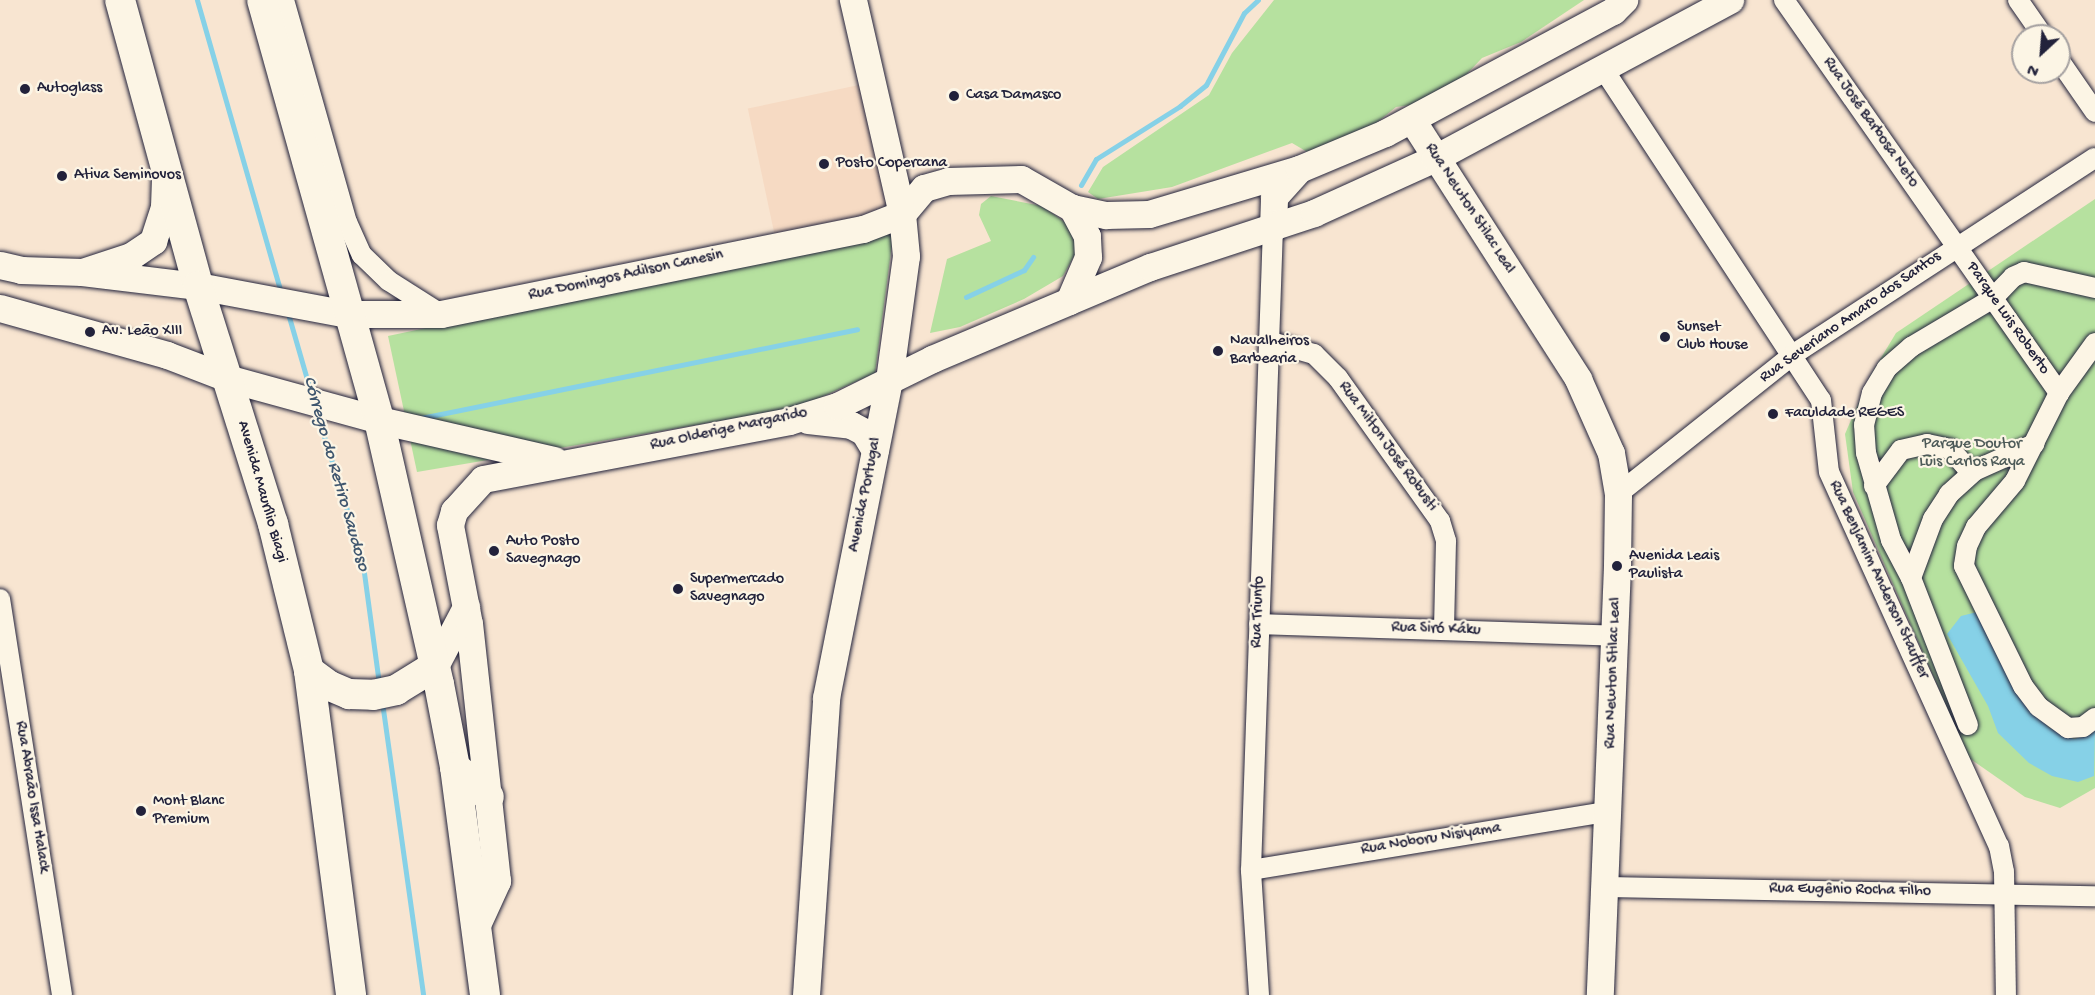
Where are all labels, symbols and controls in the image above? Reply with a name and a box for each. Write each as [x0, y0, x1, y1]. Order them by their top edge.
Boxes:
north arrow [2011, 24, 2071, 84]
street label: Rua José Barbosa Neto [1818, 54, 1922, 192]
text: N [2025, 58, 2043, 80]
place label: Autoglass [37, 79, 102, 99]
marker: Autoglass [18, 82, 32, 96]
place label: Casa Damasco [966, 86, 1061, 106]
marker: Casa Damasco [947, 89, 961, 103]
street label: Rua Newton Stilac Leal [1420, 140, 1518, 278]
place label: Posto Copercana [836, 154, 947, 174]
marker: Posto Copercana [817, 157, 831, 171]
place label: Ativa Seminovos [74, 166, 181, 186]
marker: Ativa Seminovos [55, 169, 69, 183]
street label: Rua Domingos Adilson Canesin [527, 246, 725, 306]
street label: Rua Severiano Amaro dos Santos [1757, 248, 1945, 388]
street label: Parque Luis Roberto [1961, 259, 2053, 379]
place label: Sunset Club House [1677, 318, 1748, 356]
place label: Av. Leão XIII [102, 322, 182, 342]
marker: Av. Leão XIII [83, 325, 97, 339]
marker: Sunset Club House [1658, 330, 1672, 344]
place label: Navalheiros Barbearia [1230, 332, 1309, 370]
marker: Navalheiros Barbearia [1211, 344, 1225, 358]
water label: Córrego do Retiro Saudoso [297, 374, 373, 574]
street label: Rua Milton José Robusti [1333, 378, 1441, 516]
street label: Rua Olderige Margarido [649, 404, 809, 456]
place label: Faculdade REGES [1785, 404, 1904, 424]
marker: Faculdade REGES [1766, 407, 1780, 421]
street label: Avenida Maurílio Biagi [232, 419, 290, 565]
park label: Parque Doutor Luis Carlos Raya [1919, 435, 2025, 473]
street label: Avenida Portugal [845, 436, 887, 554]
street label: Rua Benjamim Anderson Stauffer [1824, 478, 1932, 682]
place label: Auto Posto Savegnago [506, 532, 581, 570]
marker: Auto Posto Savegnago [487, 544, 501, 558]
place label: Avenida Leais Paulista [1629, 547, 1719, 585]
marker: Avenida Leais Paulista [1610, 559, 1624, 573]
place label: Supermercado Savegnago [690, 570, 784, 608]
street label: Rua Triunfo [1248, 576, 1270, 648]
marker: Supermercado Savegnago [671, 582, 685, 596]
street label: Rua Newton Stilac Leal [1602, 597, 1626, 749]
street label: Rua Siró Káku [1391, 619, 1481, 641]
street label: Rua Abraão Issa Halack [10, 720, 52, 874]
place label: Mont Blanc Premium [153, 792, 224, 830]
marker: Mont Blanc Premium [134, 804, 148, 818]
street label: Rua Noboru Nisiyama [1360, 819, 1502, 861]
street label: Rua Eugênio Rocha Filho [1769, 880, 1931, 902]

